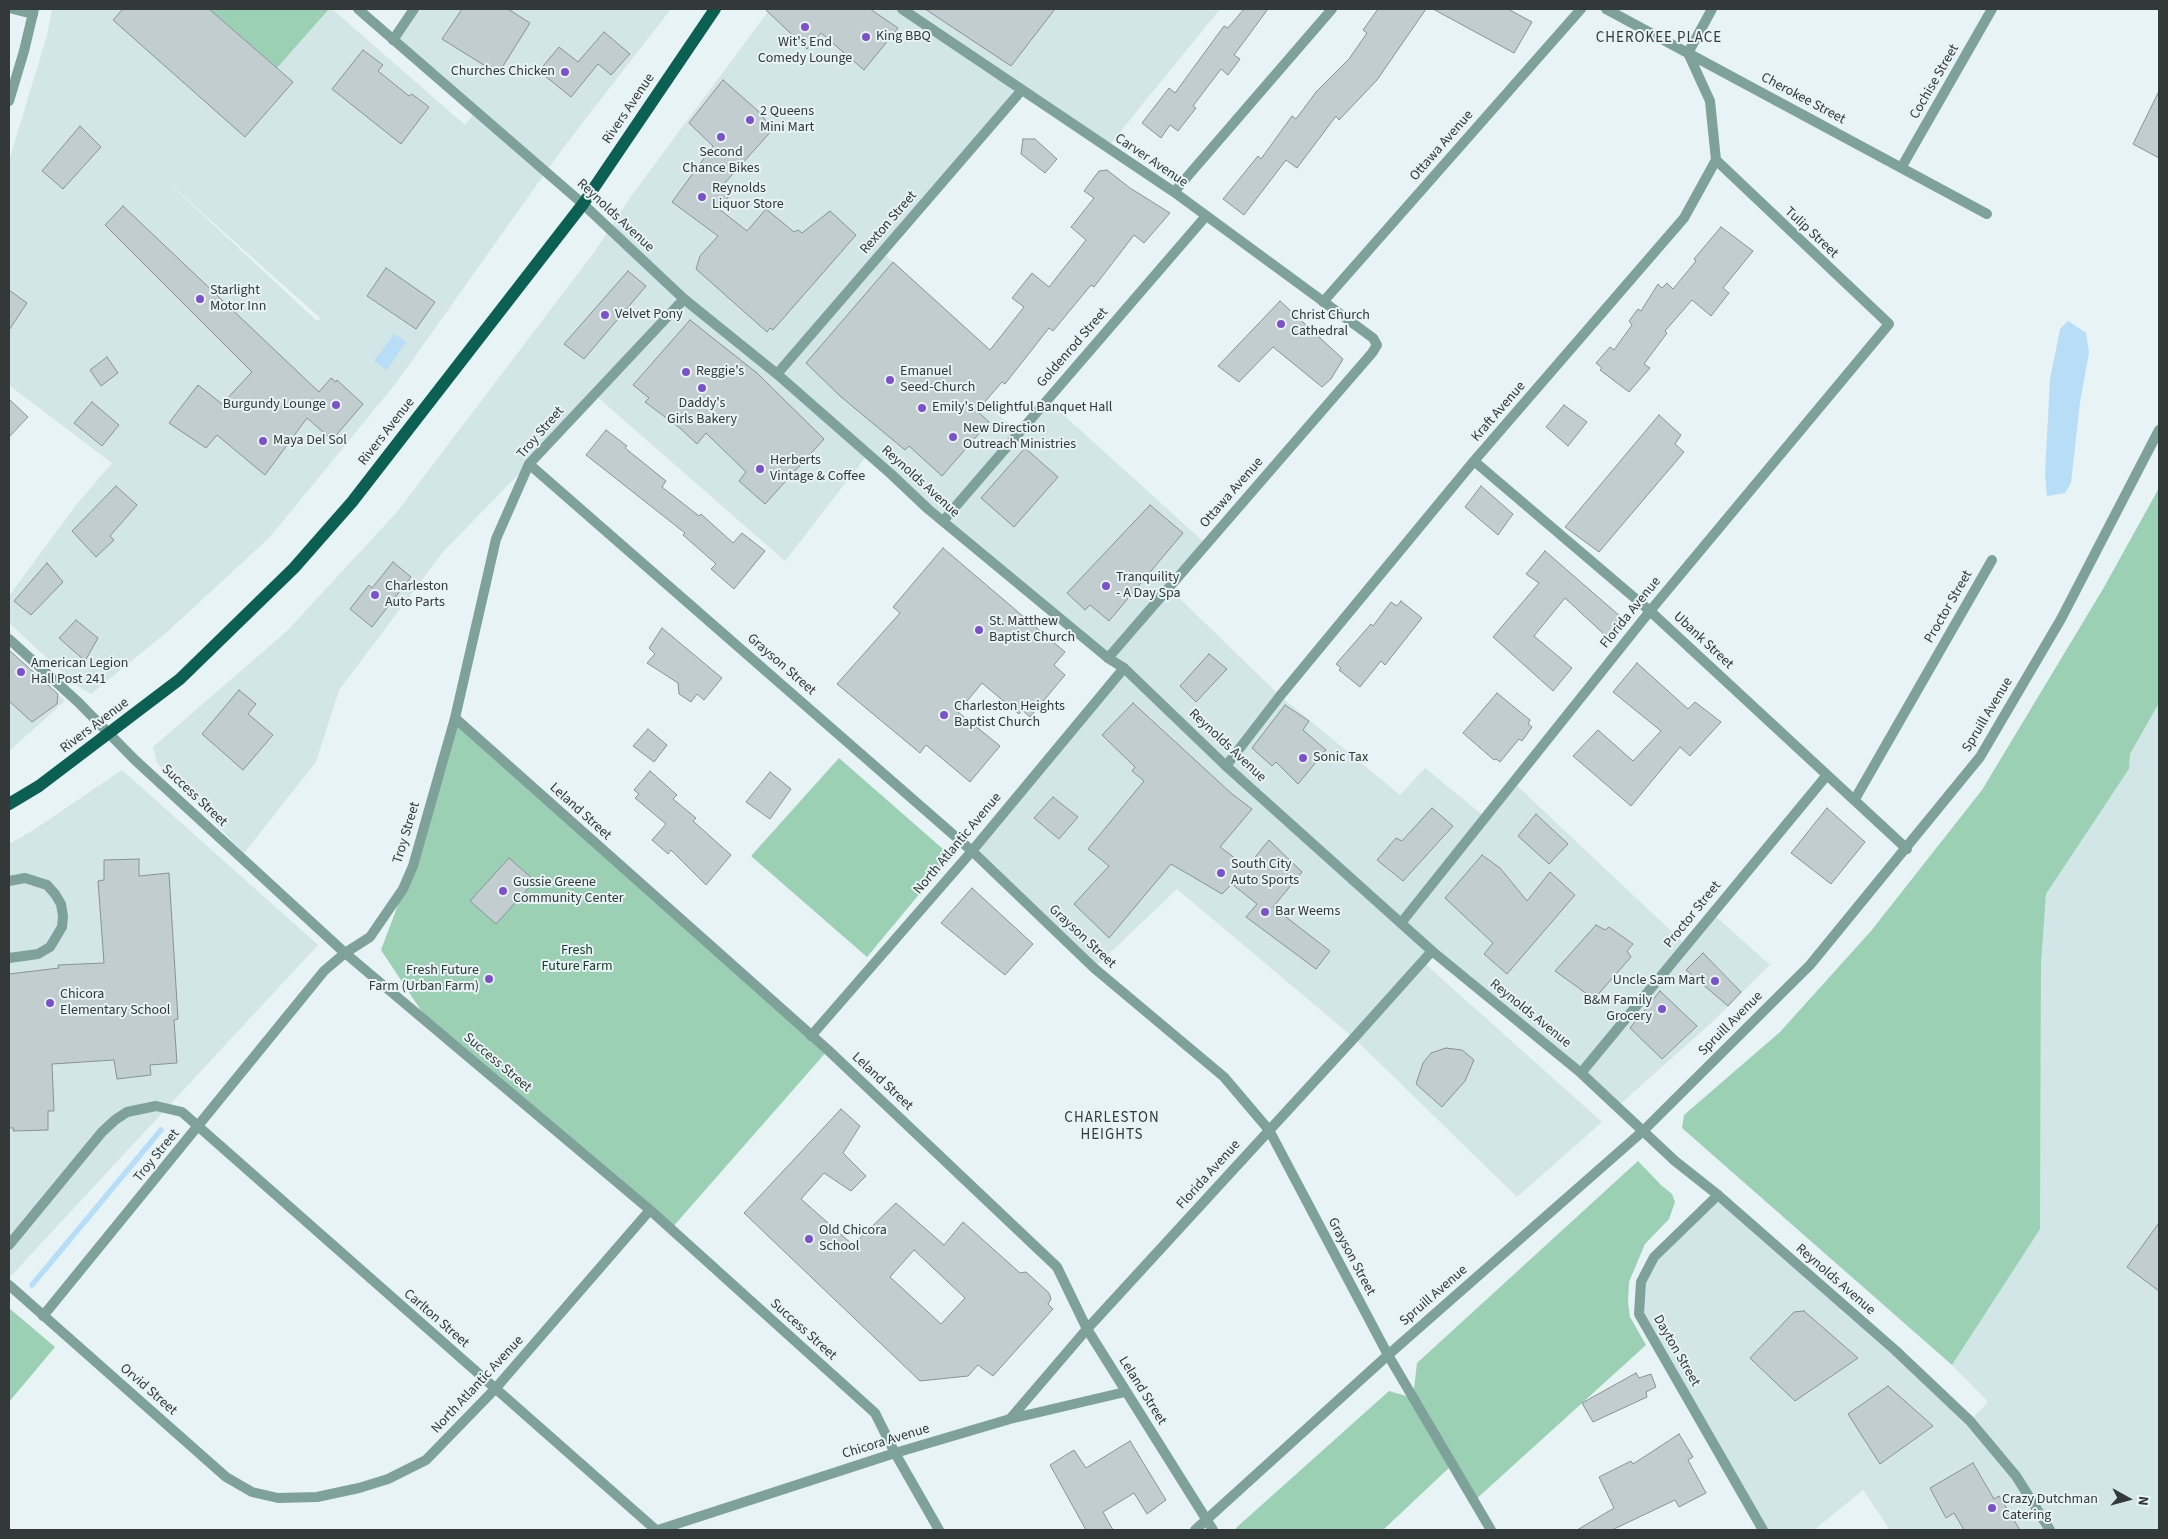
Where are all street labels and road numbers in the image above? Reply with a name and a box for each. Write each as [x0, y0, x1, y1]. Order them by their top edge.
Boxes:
street label: Cochise Street [1907, 42, 1963, 122]
street label: Cherokee Street [1758, 70, 1848, 128]
street label: Rivers Avenue [599, 71, 659, 147]
street label: Ottawa Avenue [1407, 107, 1477, 185]
street label: Carver Avenue [1111, 130, 1191, 192]
street label: Reynolds Avenue [573, 176, 657, 256]
street label: Rexton Street [857, 188, 921, 258]
street label: Tulip Street [1781, 204, 1841, 262]
street label: Goldenrod Street [1034, 305, 1112, 391]
street label: Kraft Avenue [1468, 379, 1530, 445]
street label: Rivers Avenue [355, 395, 419, 469]
street label: Troy Street [514, 404, 568, 462]
street label: Reynolds Avenue [877, 442, 963, 522]
street label: Ottawa Avenue [1197, 454, 1267, 532]
street label: Proctor Street [1921, 568, 1977, 646]
street label: Florida Avenue [1597, 574, 1665, 652]
street label: Ubank Street [1669, 609, 1737, 673]
street label: Grayson Street [743, 631, 819, 699]
street label: Spruill Avenue [1959, 675, 2017, 755]
street label: Rivers Avenue [57, 695, 133, 757]
street label: Reynolds Avenue [1185, 706, 1269, 786]
street label: Success Street [158, 761, 230, 831]
street label: Leland Street [546, 780, 614, 844]
street label: North Atlantic Avenue [911, 790, 1005, 898]
street label: Troy Street [390, 800, 424, 866]
street label: Proctor Street [1661, 878, 1725, 952]
street label: Grayson Street [1045, 902, 1119, 972]
street label: Reynolds Avenue [1486, 976, 1574, 1052]
street label: Spruill Avenue [1695, 988, 1767, 1060]
street label: Success Street [459, 1030, 535, 1096]
street label: Leland Street [848, 1049, 916, 1115]
street label: Troy Street [130, 1126, 184, 1186]
street label: Florida Avenue [1174, 1137, 1244, 1213]
street label: Grayson Street [1323, 1215, 1379, 1299]
street label: Reynolds Avenue [1792, 1241, 1878, 1319]
street label: Spruill Avenue [1397, 1262, 1471, 1330]
street label: Carlton Street [400, 1286, 472, 1352]
street label: Success Street [766, 1296, 840, 1364]
street label: Dayton Street [1649, 1312, 1703, 1390]
street label: North Atlantic Avenue [428, 1333, 528, 1437]
street label: Leland Street [1114, 1354, 1170, 1428]
street label: Orvid Street [116, 1361, 180, 1419]
street label: Chicora Avenue [840, 1421, 932, 1463]

